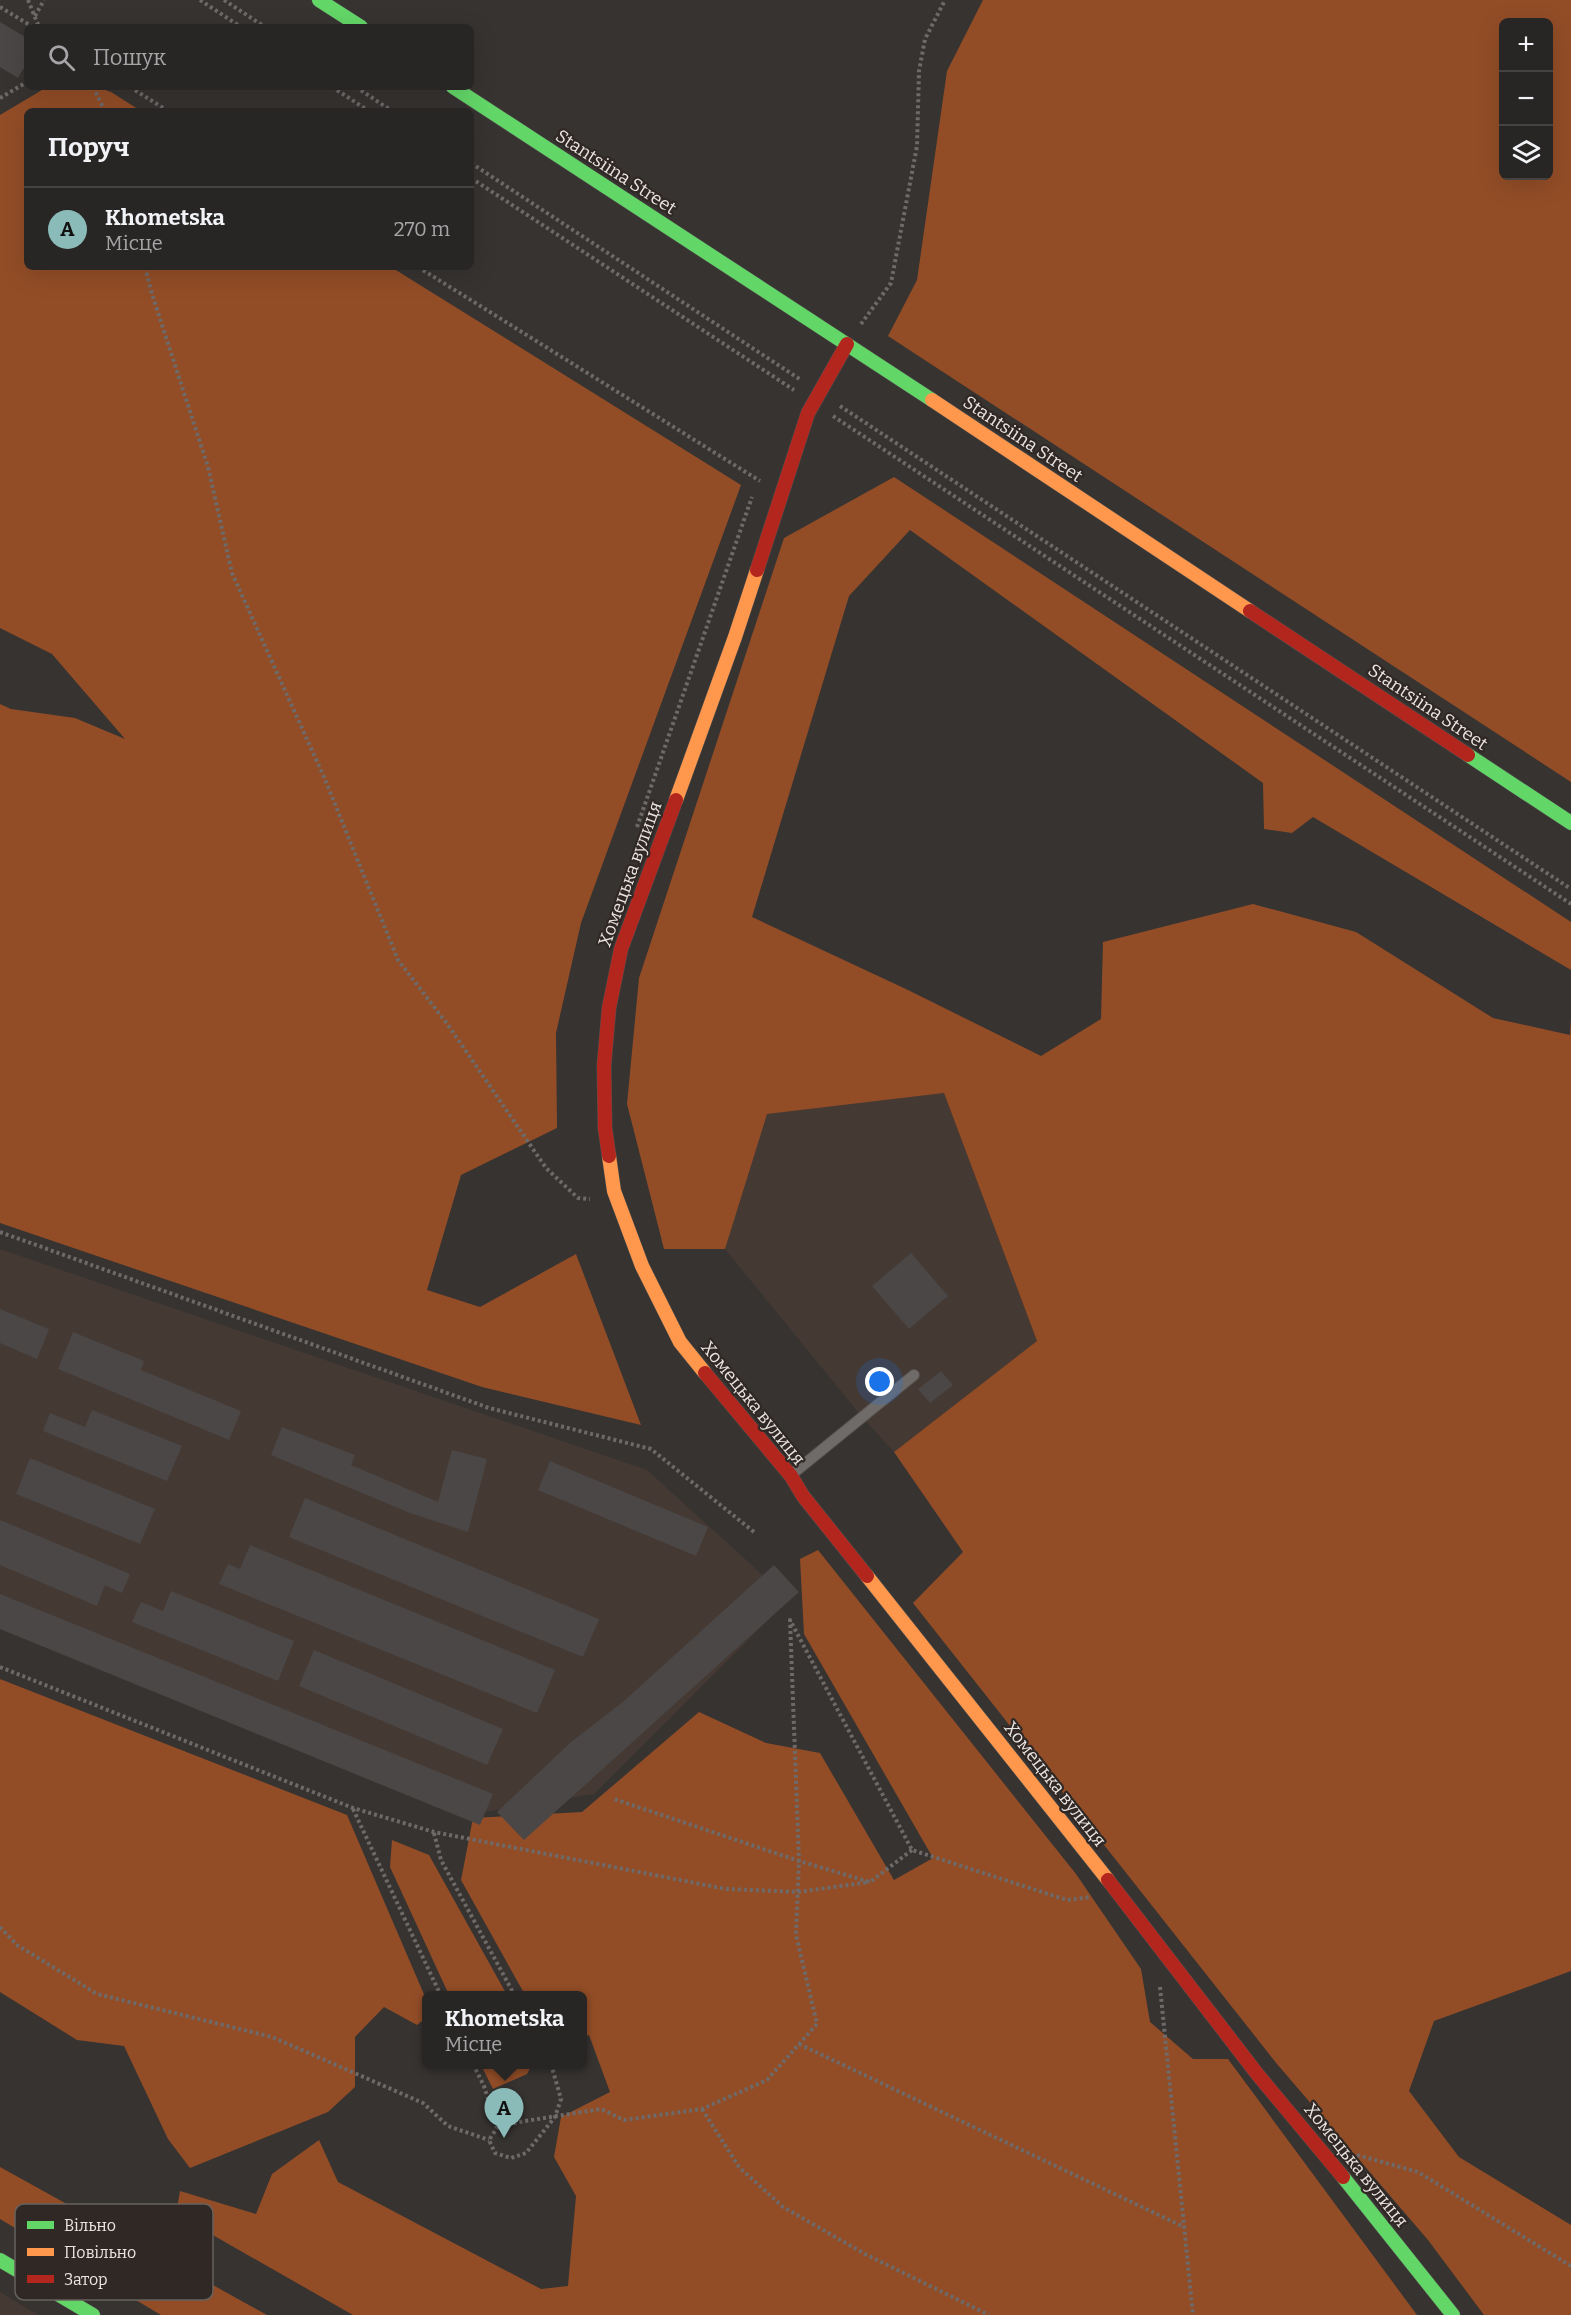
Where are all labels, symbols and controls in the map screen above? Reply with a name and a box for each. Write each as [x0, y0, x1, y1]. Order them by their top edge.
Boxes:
map controls [1499, 18, 1553, 180]
button: + [1499, 18, 1553, 72]
search box [24, 24, 474, 90]
icon: search [45, 41, 78, 74]
text: Пошук [93, 44, 166, 71]
button: − [1499, 72, 1553, 126]
street label: Stantsiina Street [552, 125, 681, 219]
button: layers [1499, 126, 1553, 180]
text: Поруч [48, 132, 130, 163]
text: Khometska [105, 204, 225, 231]
text: A [60, 217, 75, 241]
text: 270 m [394, 217, 450, 241]
text: Місце [105, 231, 163, 255]
street label: Stantsiina Street [959, 391, 1087, 487]
street label: Stantsiina Street [1364, 659, 1492, 755]
street label: Хомецька вулиця [594, 798, 667, 950]
street label: Хомецька вулиця [696, 1337, 810, 1469]
your location [865, 1367, 894, 1396]
street label: Хомецька вулиця [999, 1717, 1111, 1851]
popup [422, 1991, 587, 2069]
text: Khometska [445, 2005, 564, 2032]
text: Місце [445, 2032, 502, 2056]
pin: A [484, 2088, 524, 2138]
street label: Хомецька вулиця [1299, 2099, 1413, 2231]
legend [15, 2204, 213, 2300]
text: Вільно [64, 2216, 116, 2235]
text: Повільно [64, 2243, 136, 2262]
text: Затор [64, 2270, 108, 2289]

